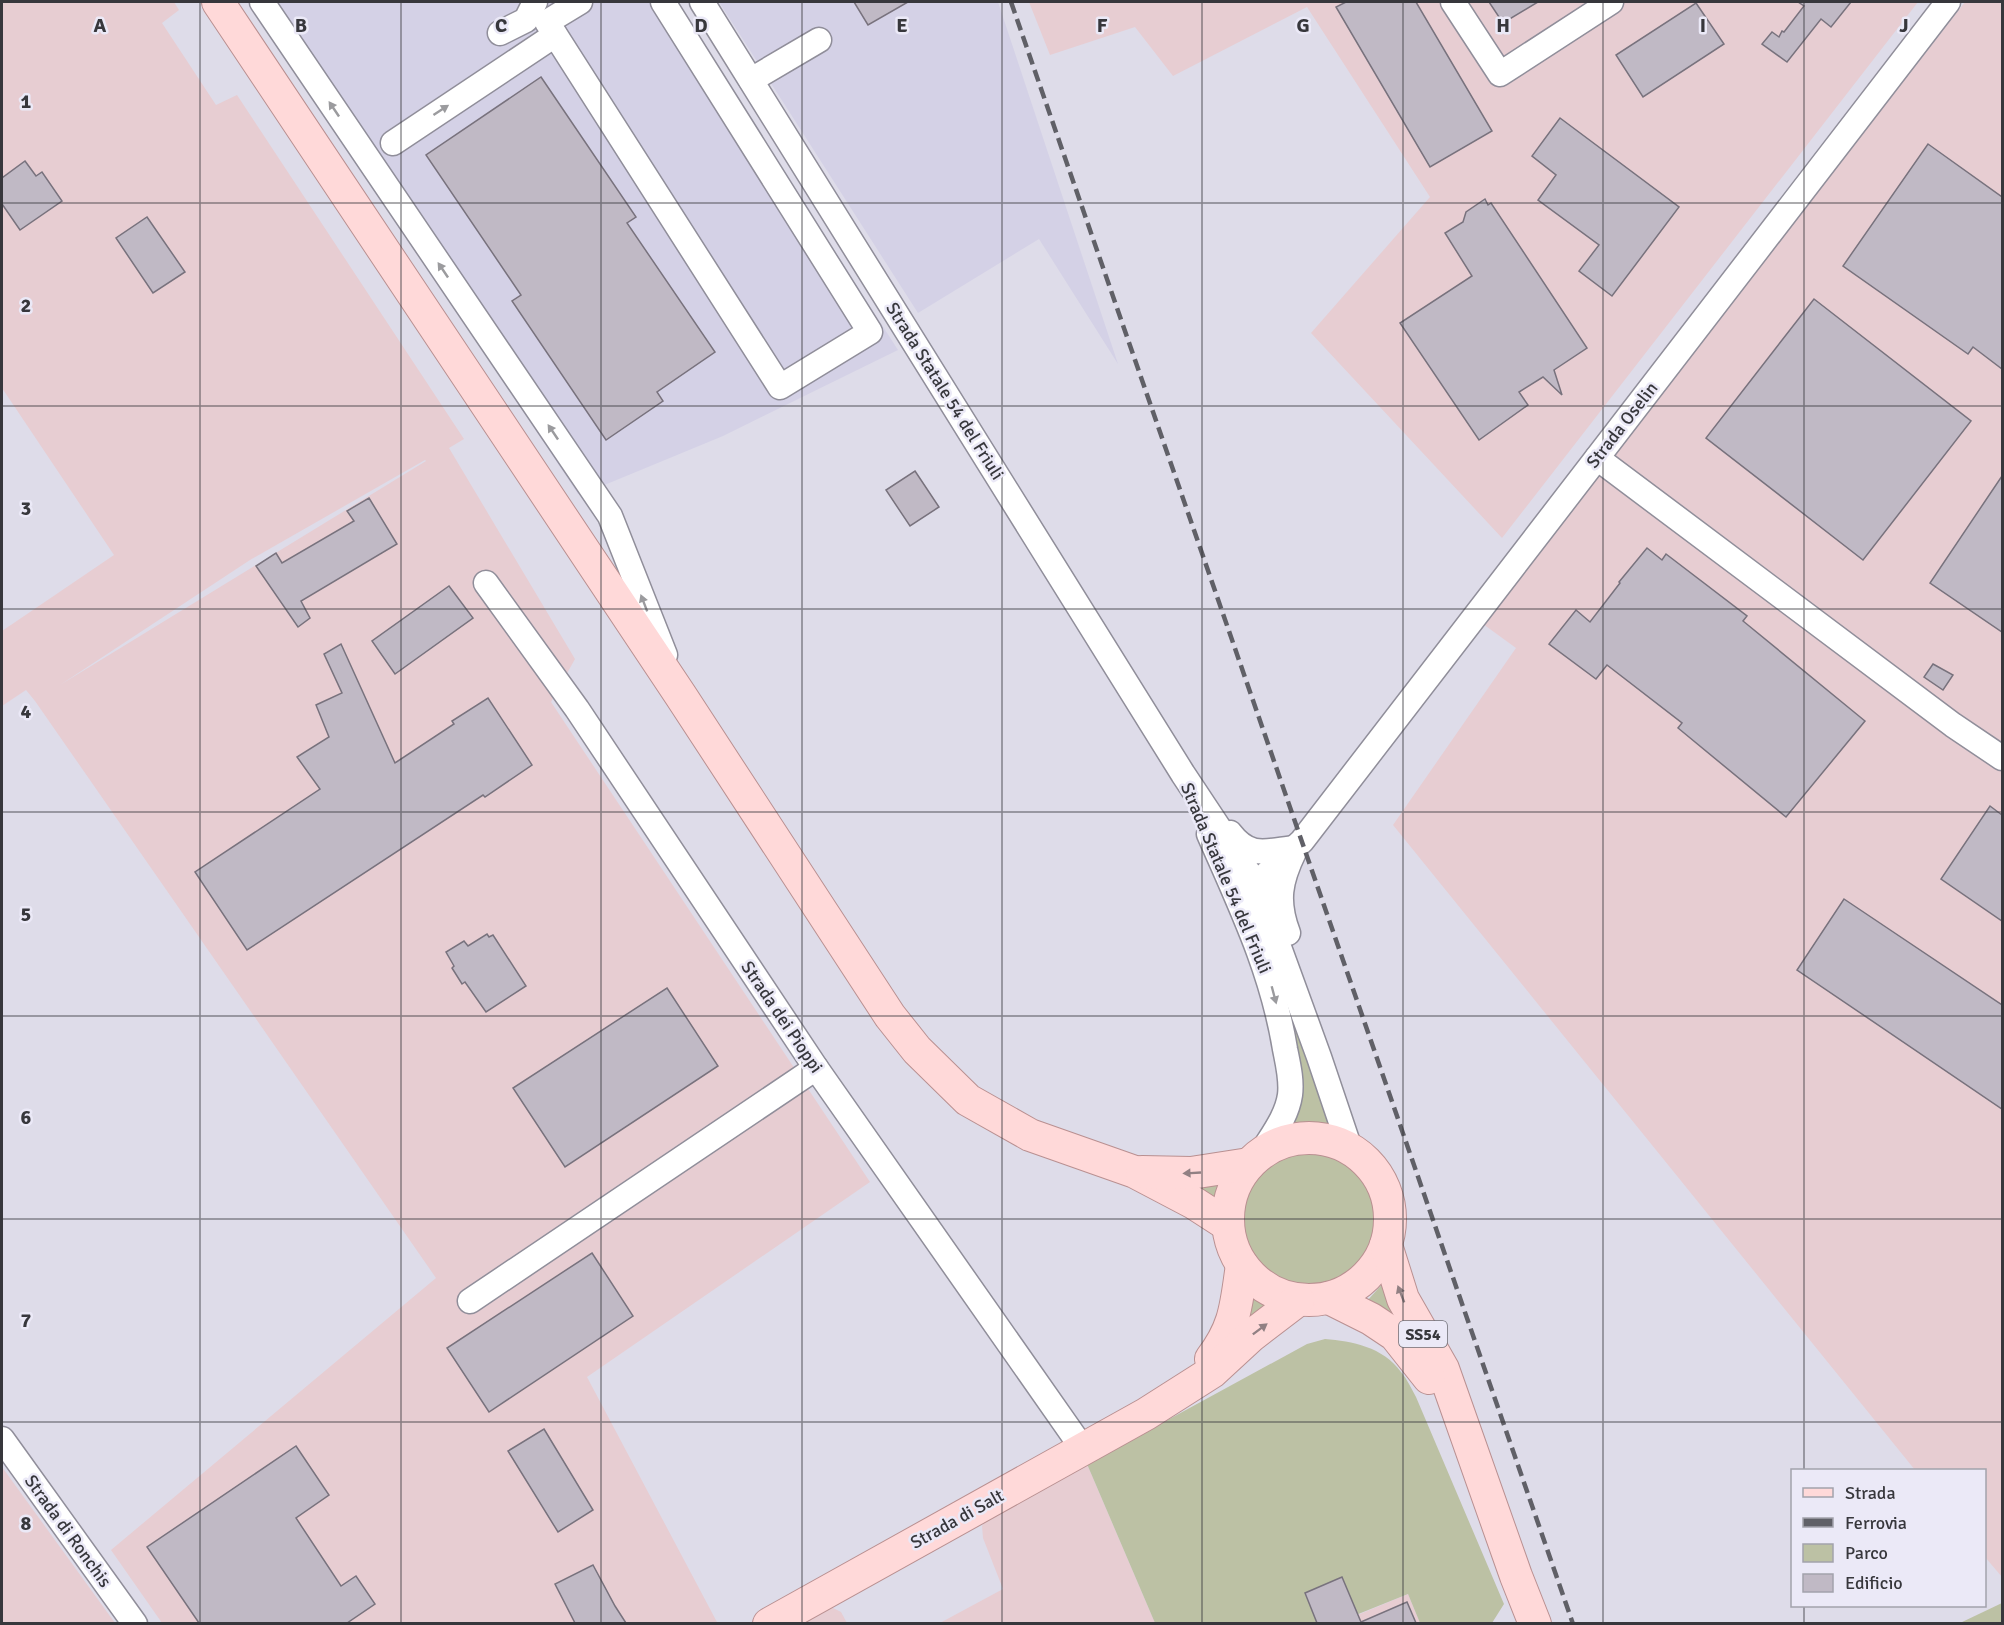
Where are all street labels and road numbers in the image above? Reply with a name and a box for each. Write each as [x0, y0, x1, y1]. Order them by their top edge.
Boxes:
street label: Strada Statale 54 del Friuli [881, 298, 1009, 484]
street label: Strada Oselin [1582, 378, 1662, 472]
street label: Strada Statale 54 del Friuli [1176, 779, 1276, 977]
street label: Strada dei Pioppi [736, 957, 828, 1077]
road number: SS54 [1399, 1321, 1447, 1347]
street label: Strada di Ronchis [20, 1470, 116, 1592]
street label: Strada di Salt [907, 1484, 1007, 1554]

